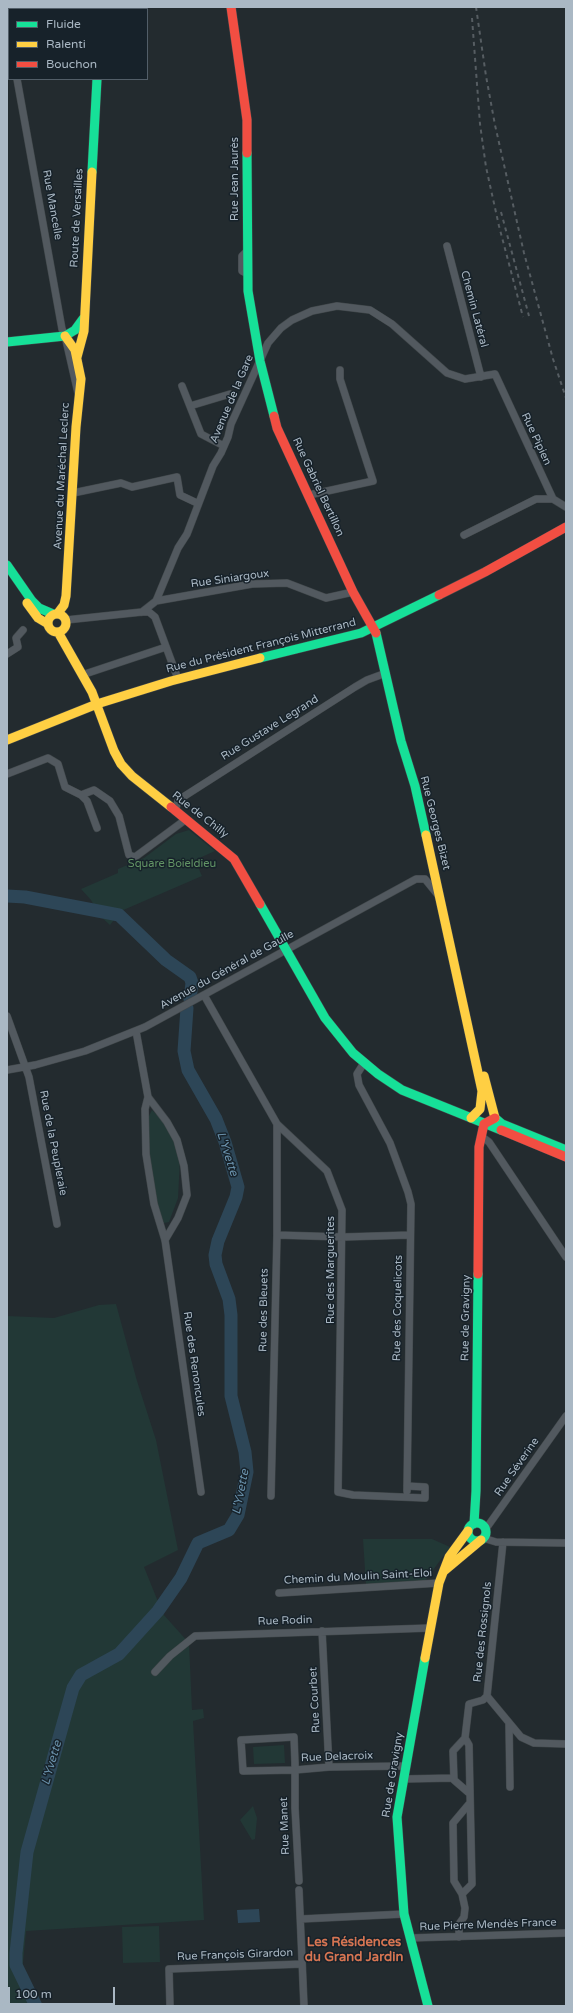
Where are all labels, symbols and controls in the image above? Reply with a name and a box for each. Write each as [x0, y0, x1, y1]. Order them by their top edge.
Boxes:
legend [8, 8, 148, 80]
text: Fluide [46, 17, 81, 31]
text: Ralenti [46, 37, 86, 51]
text: Bouchon [46, 57, 97, 71]
street label: Rue Jean Jaurès [228, 137, 242, 221]
street label: Route de Versailles [68, 168, 86, 268]
street label: Rue Mancelle [39, 169, 65, 241]
street label: Chemin Latéral [457, 269, 491, 349]
street label: Avenue de la Gare [207, 353, 257, 445]
street label: Avenue du Maréchal Leclerc [52, 402, 72, 550]
street label: Rue Pipien [518, 411, 554, 467]
street label: Rue Gabriel Bertillon [289, 435, 347, 539]
street label: Rue Siniargoux [190, 567, 270, 591]
street label: Rue du Président François Mitterrand [165, 616, 357, 676]
street label: Rue Gustave Legrand [219, 693, 321, 763]
street label: Rue Georges Bizet [417, 775, 453, 871]
street label: Rue de Chilly [169, 789, 231, 841]
park label: Square Boieldieu [128, 857, 216, 871]
street label: Avenue du Général de Gaulle [158, 928, 296, 1012]
street label: Rue de la Peupleraie [36, 1089, 70, 1197]
water label: L'Yvette [213, 1130, 241, 1178]
street label: Rue des Marguerites [324, 1216, 338, 1324]
street label: Rue des Coquelicots [390, 1255, 406, 1361]
street label: Rue des Bleuets [257, 1268, 271, 1352]
street label: Rue de Gravigny [459, 1275, 473, 1361]
street label: Rue des Renoncules [180, 1311, 208, 1417]
street label: Rue Séverine [492, 1435, 542, 1499]
water label: L'Yvette [230, 1468, 252, 1516]
street label: Chemin du Moulin Saint-Eloi [284, 1567, 432, 1587]
street label: Rue des Rossignols [471, 1581, 495, 1683]
street label: Rue Rodin [258, 1613, 312, 1629]
street label: Rue Courbet [307, 1667, 323, 1733]
street label: Rue de Gravigny [380, 1731, 406, 1819]
water label: L'Yvette [39, 1739, 65, 1787]
street label: Rue Delacroix [301, 1749, 373, 1765]
street label: Rue Manet [277, 1797, 293, 1855]
street label: Rue Pierre Mendès France [419, 1916, 557, 1934]
district label: Les Résidences du Grand Jardin [305, 1935, 403, 1966]
street label: Rue François Girardon [177, 1946, 293, 1964]
scale bar [10, 1979, 117, 2005]
text: 100 m [15, 1987, 52, 2001]

